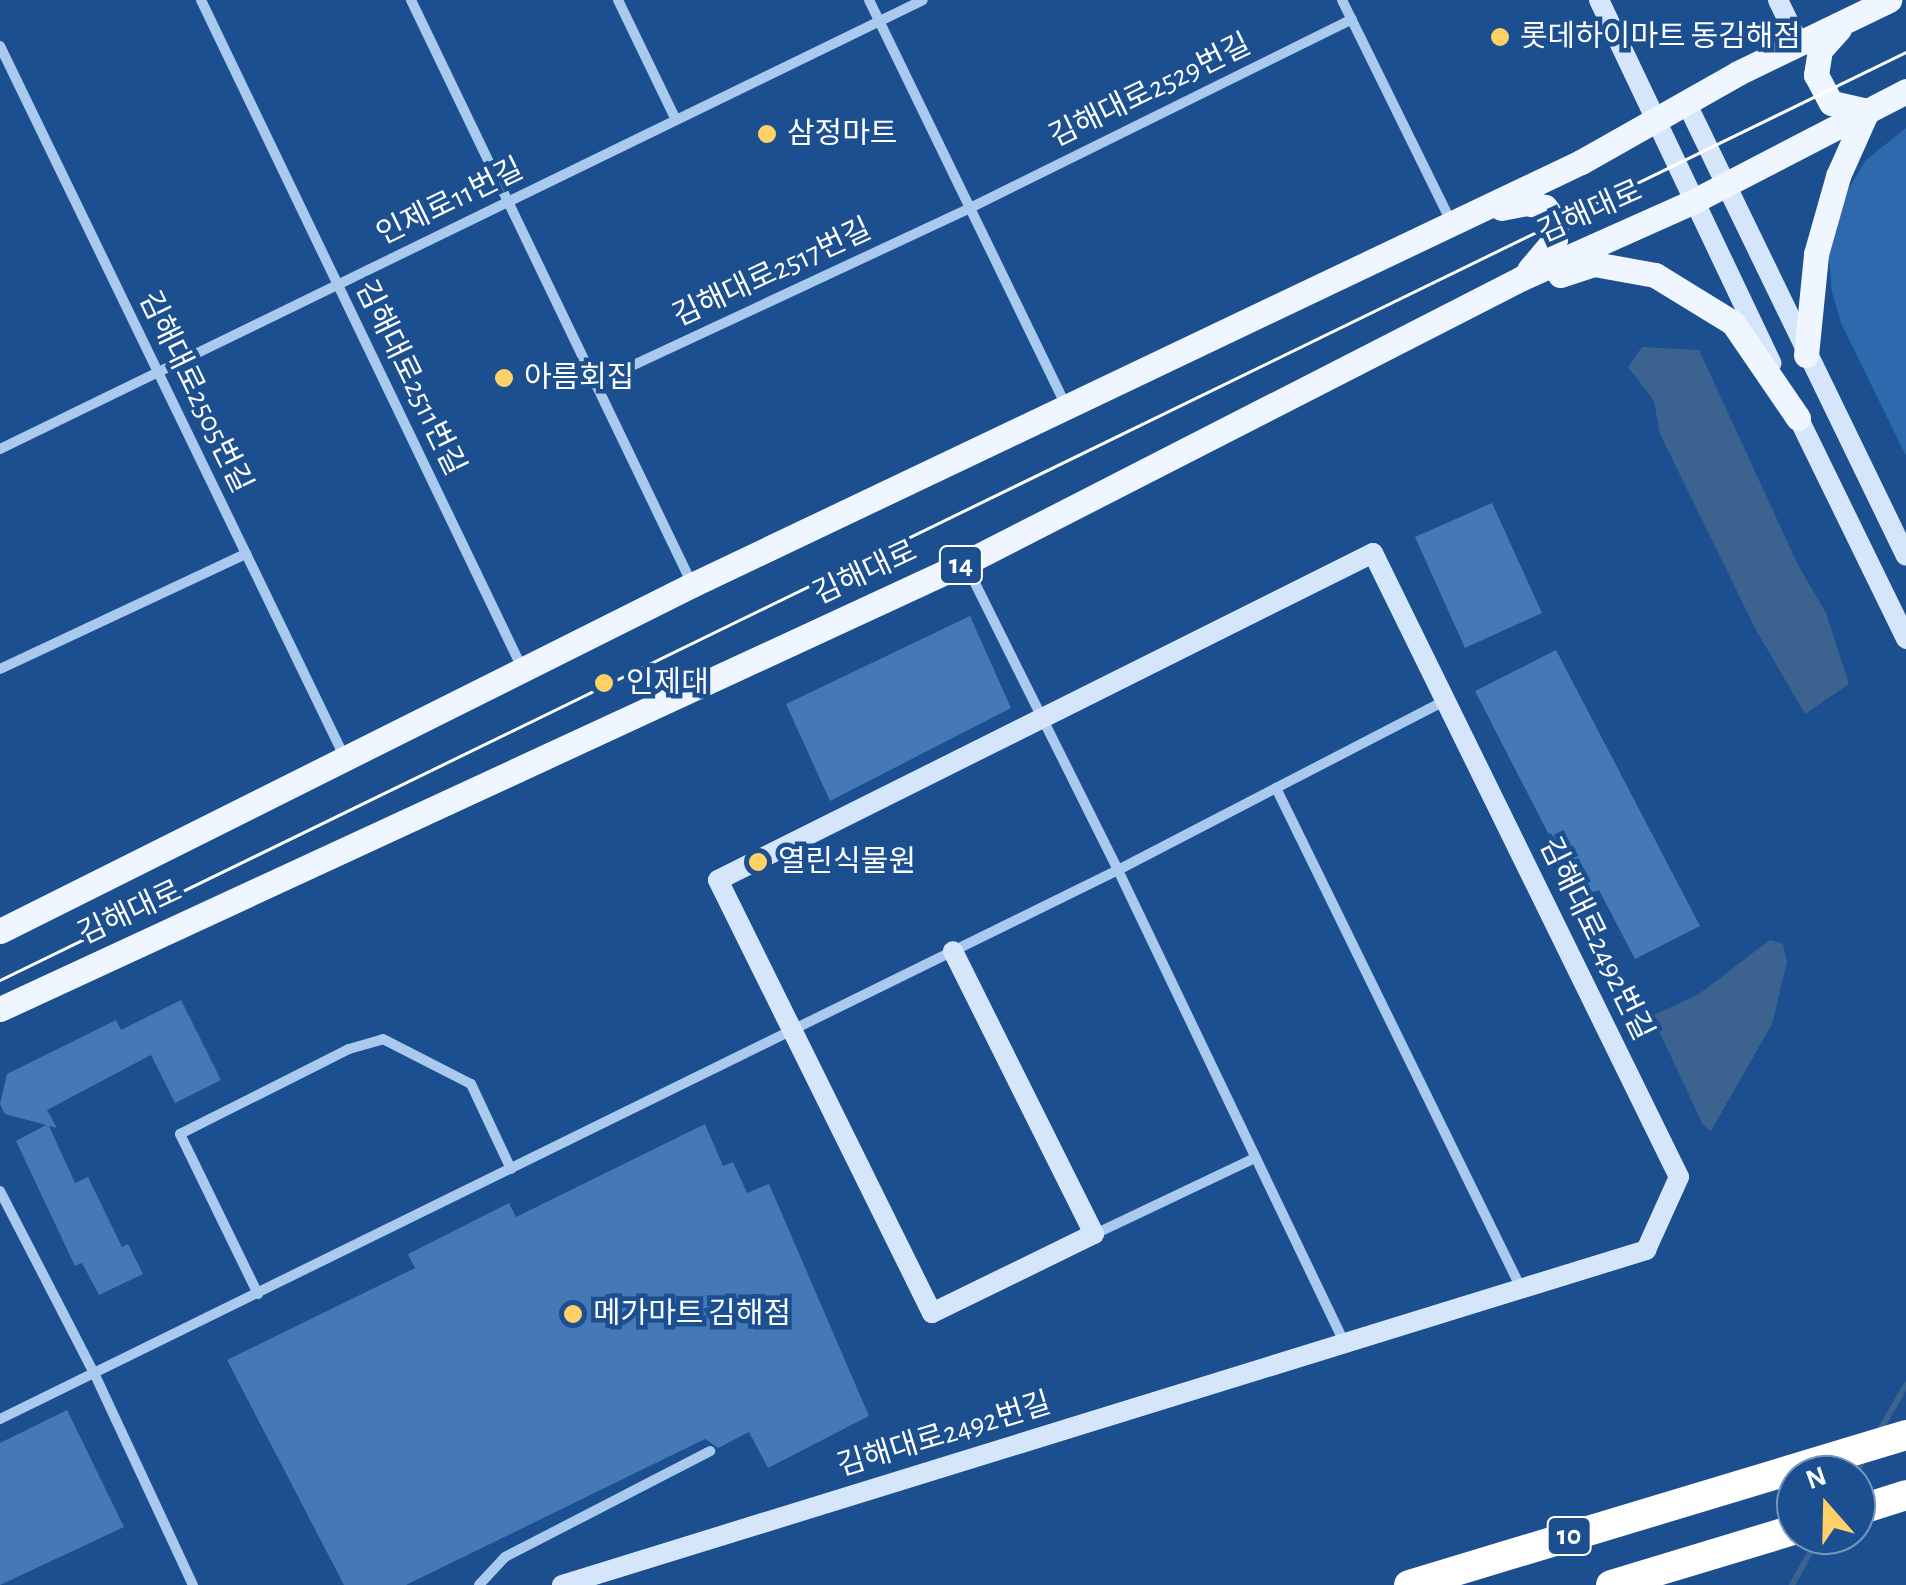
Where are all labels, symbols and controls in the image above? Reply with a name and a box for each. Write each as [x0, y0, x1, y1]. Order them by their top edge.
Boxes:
place label: 롯데하이마트 동김해점 [1520, 19, 1801, 55]
marker: 롯데하이마트 동김해점 [1489, 26, 1511, 48]
street label: 김해대로2529번길 [1043, 27, 1257, 155]
place label: 삼정마트 [787, 116, 897, 152]
marker: 삼정마트 [756, 123, 778, 145]
street label: 인제로11번길 [371, 151, 529, 253]
street label: 김해대로 [1532, 173, 1648, 251]
street label: 김해대로2517번길 [667, 211, 877, 335]
street label: 김해대로2511번길 [347, 275, 473, 481]
street label: 김해대로2505번길 [131, 285, 259, 499]
place label: 아름회집 [524, 360, 634, 396]
marker: 아름회집 [493, 367, 515, 389]
street label: 김해대로 [807, 533, 923, 613]
road number: 14 [938, 542, 984, 588]
place label: 인제대 [626, 665, 709, 701]
marker: 인제대 [591, 670, 617, 696]
street label: 김해대로2492번길 [1531, 832, 1661, 1046]
place label: 열린식물원 [778, 844, 916, 880]
marker: 열린식물원 [747, 851, 769, 873]
street label: 김해대로 [72, 873, 188, 953]
place label: 메가마트 김해점 [593, 1296, 791, 1332]
marker: 메가마트 김해점 [562, 1303, 584, 1325]
street label: 김해대로2492번길 [833, 1385, 1055, 1485]
north arrow [1776, 1455, 1876, 1555]
text: N [1802, 1462, 1830, 1495]
road number: 10 [1546, 1513, 1592, 1559]

